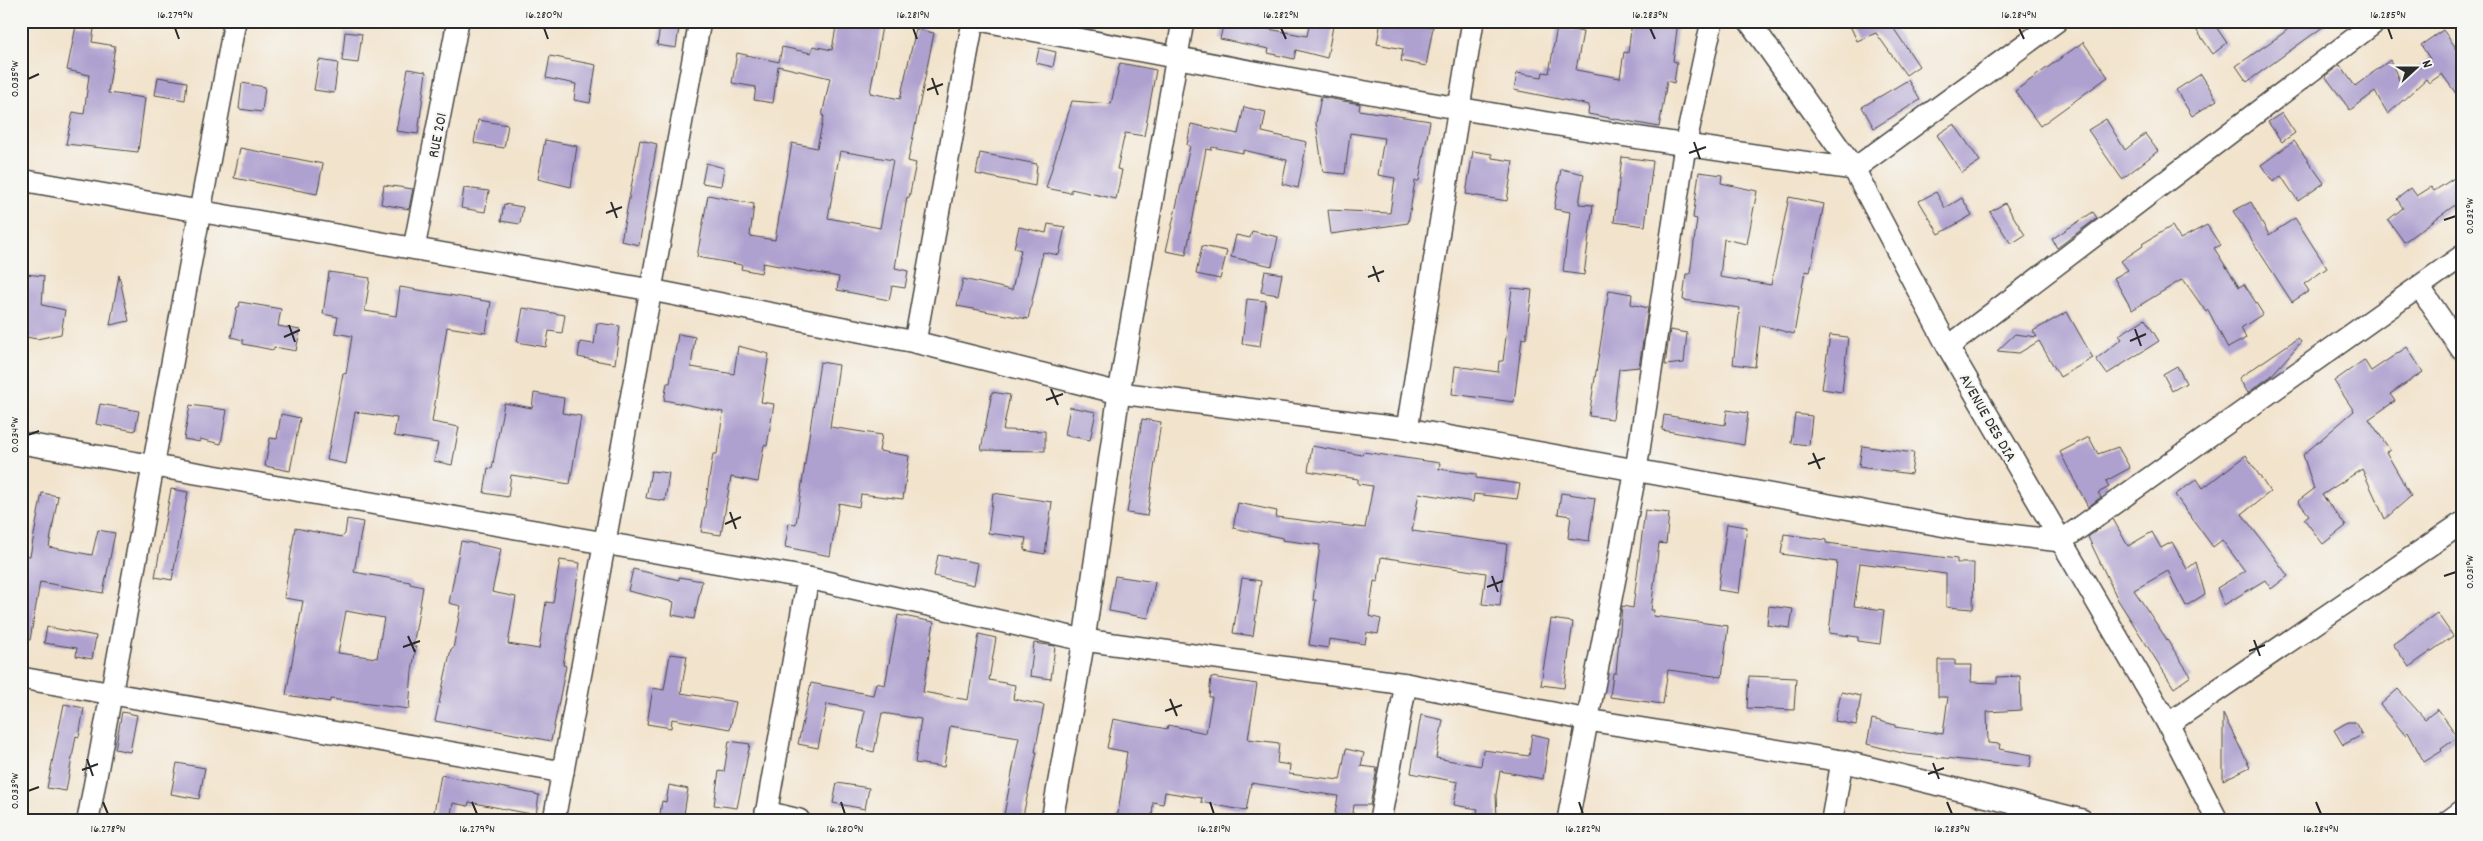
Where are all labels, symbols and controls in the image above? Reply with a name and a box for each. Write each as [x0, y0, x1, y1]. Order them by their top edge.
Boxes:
text: 16.279°N [157, 7, 193, 24]
text: 16.280°N [526, 7, 563, 24]
text: 16.281°N [897, 7, 930, 24]
text: 16.282°N [1263, 7, 1299, 24]
text: 16.283°N [1632, 7, 1668, 24]
text: 16.284°N [2001, 7, 2037, 24]
text: 16.285°N [2370, 7, 2406, 24]
north arrow [2390, 42, 2440, 92]
text: N [2416, 57, 2437, 71]
text: 0.035°W [7, 61, 24, 97]
street label: RUE 201 [423, 111, 454, 160]
text: 0.032°W [2462, 198, 2479, 234]
street label: AVENUE DES DIA [1952, 370, 2022, 467]
text: 0.034°W [7, 417, 24, 453]
text: 0.031°W [2462, 555, 2479, 589]
text: 0.033°W [7, 773, 24, 809]
text: 16.278°N [91, 821, 126, 838]
text: 16.279°N [459, 821, 495, 838]
text: 16.280°N [827, 821, 864, 838]
text: 16.281°N [1198, 821, 1231, 838]
text: 16.282°N [1565, 821, 1601, 838]
text: 16.283°N [1934, 821, 1970, 838]
text: 16.284°N [2303, 821, 2339, 838]

